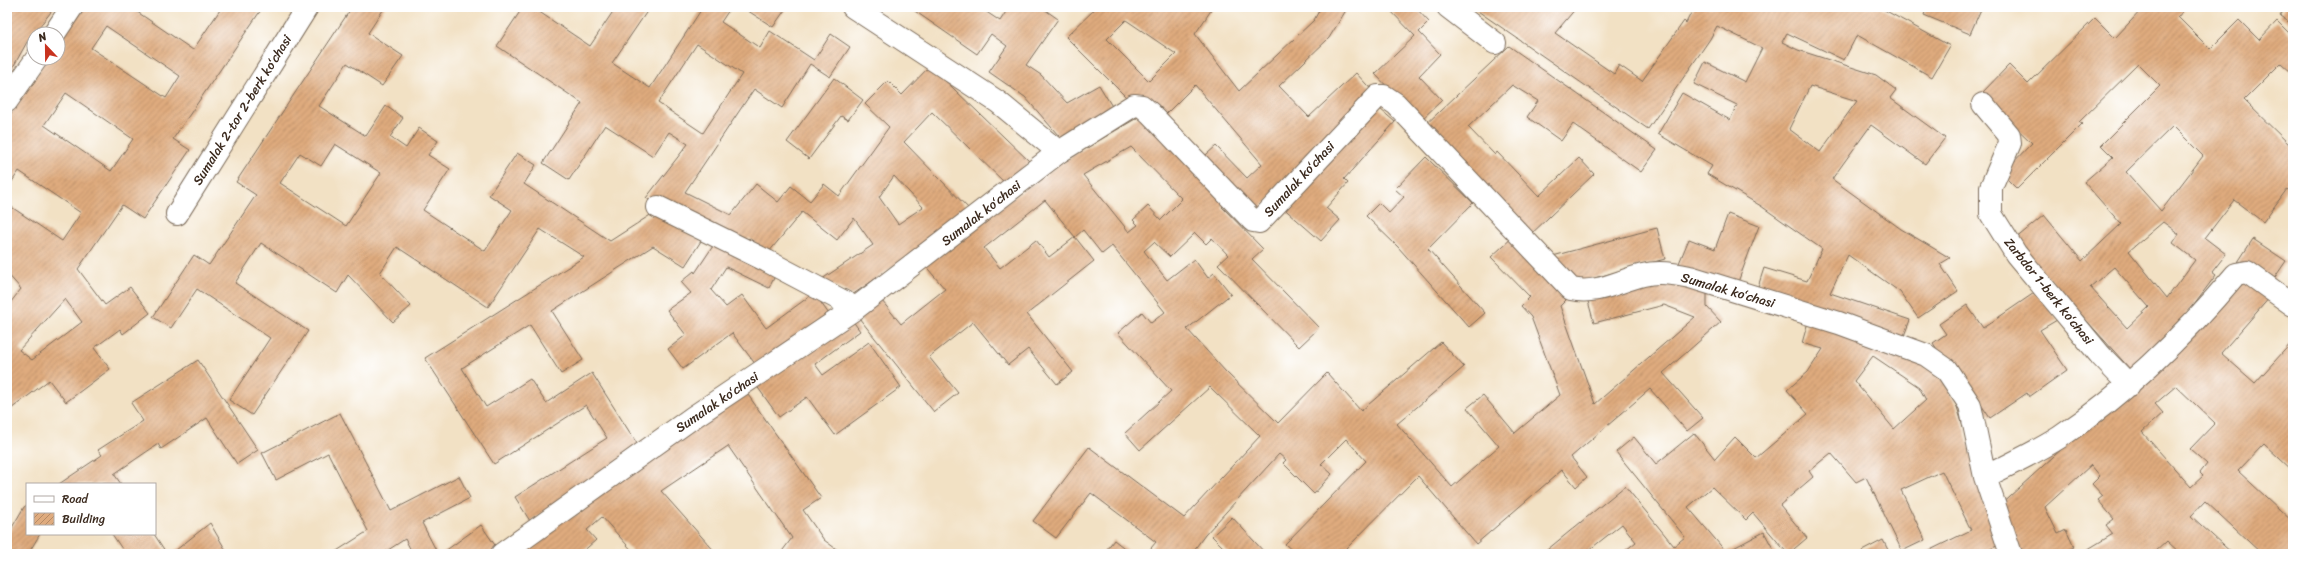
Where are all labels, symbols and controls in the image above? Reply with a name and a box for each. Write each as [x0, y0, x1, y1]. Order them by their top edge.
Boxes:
north arrow [26, 26, 66, 66]
text: N [34, 27, 50, 48]
street label: Sumalak 2-tor 2-berk koʻchasi [186, 30, 298, 190]
street label: Sumalak koʻchasi [1258, 136, 1341, 222]
street label: Sumalak koʻchasi [936, 174, 1026, 252]
street label: Zarbdor 1-berk koʻchasi [1998, 232, 2100, 350]
street label: Sumalak koʻchasi [1678, 266, 1778, 314]
street label: Sumalak koʻchasi [670, 365, 764, 439]
legend [26, 483, 156, 535]
text: Road [62, 488, 89, 510]
text: Building [62, 508, 105, 530]

